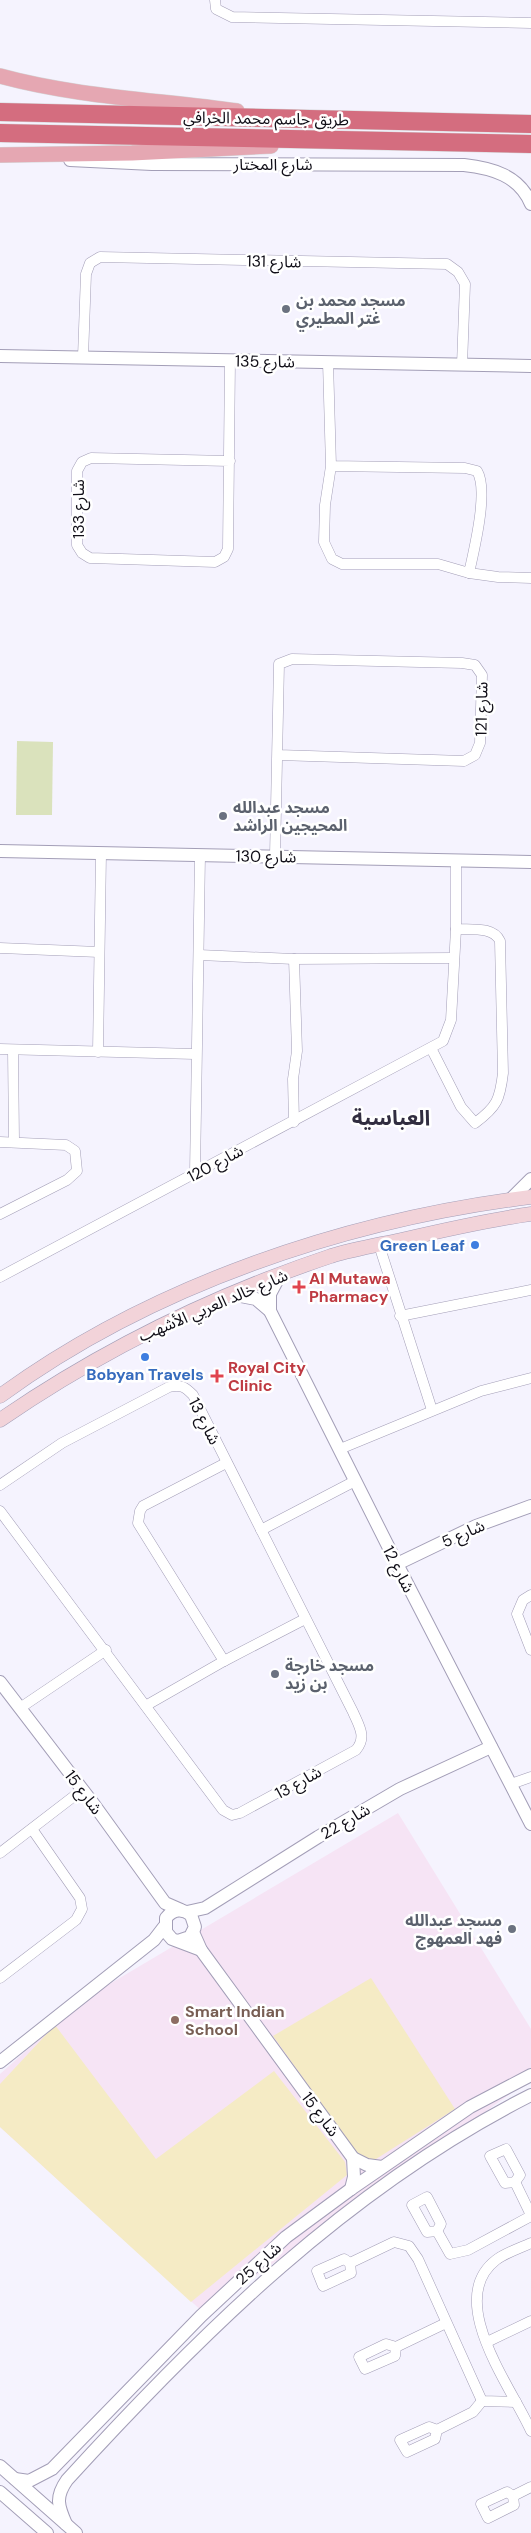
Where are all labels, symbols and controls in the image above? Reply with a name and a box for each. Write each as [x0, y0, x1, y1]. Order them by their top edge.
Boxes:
street label: طريق جاسم محمد الخرافي [183, 107, 349, 132]
street label: شارع المختار [232, 154, 313, 177]
street label: شارع 131 [246, 251, 301, 274]
place label: مسجد محمد بن غتر المطيري [296, 290, 406, 332]
marker: مسجد محمد بن غتر المطيري [280, 303, 292, 315]
street label: شارع 135 [235, 350, 295, 375]
street label: شارع 133 [68, 479, 91, 539]
street label: شارع 121 [471, 682, 494, 737]
place label: مسجد عبدالله المحيجين الراشد [233, 797, 347, 836]
marker: مسجد عبدالله المحيجين الراشد [217, 810, 229, 822]
street label: شارع 130 [235, 845, 297, 870]
district label: العباسية [352, 1104, 430, 1132]
street label: شارع 120 [184, 1140, 248, 1189]
place label: Green Leaf [380, 1235, 465, 1256]
marker: Green Leaf [469, 1239, 481, 1251]
street label: شارع خالد العربي الأشهب [135, 1264, 292, 1348]
place label: Al Mutawa Pharmacy [309, 1268, 391, 1307]
marker: Al Mutawa Pharmacy [293, 1281, 305, 1293]
marker: Bobyan Travels [139, 1351, 151, 1363]
place label: Royal City Clinic [228, 1357, 306, 1396]
place label: Bobyan Travels [86, 1364, 204, 1385]
marker: Royal City Clinic [210, 1369, 224, 1383]
street label: 13 شارع [182, 1394, 225, 1449]
street label: شارع 5 [438, 1515, 489, 1554]
street label: شارع 12 [376, 1542, 419, 1597]
place label: مسجد خارجة بن زيد [285, 1655, 374, 1694]
marker: مسجد خارجة بن زيد [269, 1668, 281, 1680]
street label: شارع 13 [271, 1761, 326, 1805]
street label: شارع 15 [59, 1766, 107, 1820]
street label: شارع 22 [317, 1799, 375, 1846]
place label: مسجد عبدالله فهد العمهوج [405, 1910, 502, 1950]
marker: مسجد عبدالله فهد العمهوج [506, 1923, 518, 1935]
place label: Smart Indian School [185, 2001, 285, 2040]
marker: Smart Indian School [169, 2014, 181, 2026]
street label: شارع 15 [296, 2088, 344, 2142]
street label: شارع 25 [231, 2237, 287, 2291]

